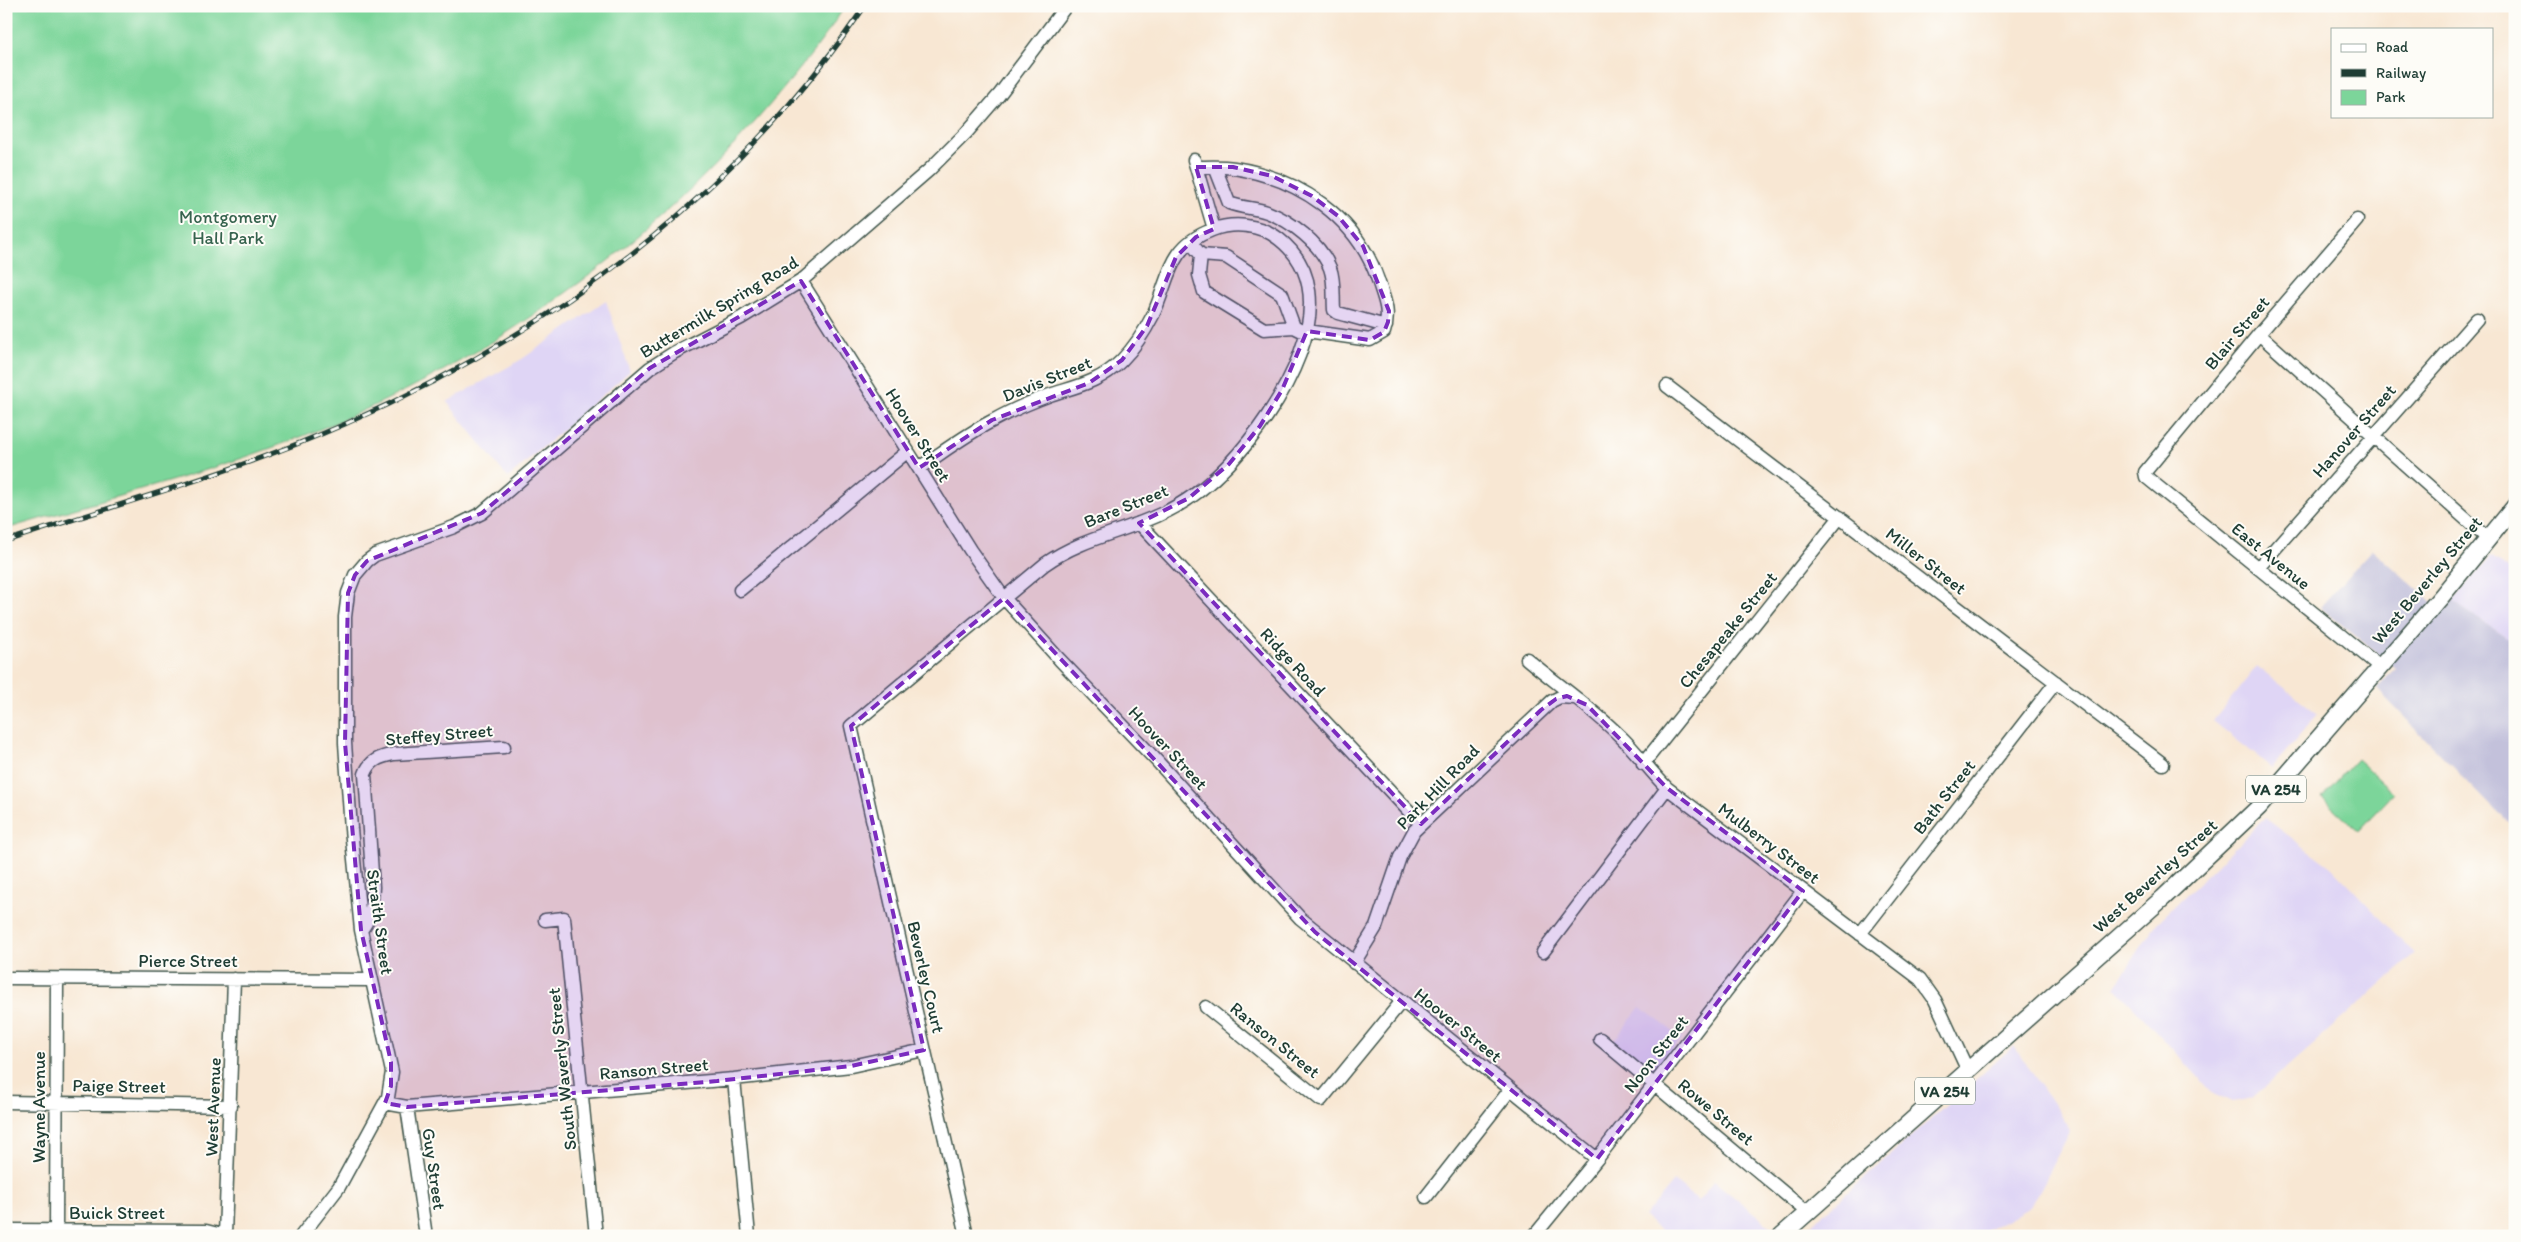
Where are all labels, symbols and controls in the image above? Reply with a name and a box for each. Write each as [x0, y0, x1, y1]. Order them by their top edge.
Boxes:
legend [2331, 28, 2494, 118]
text: Road [2376, 38, 2409, 56]
text: Railway [2376, 64, 2426, 82]
text: Park [2376, 88, 2406, 106]
park label: Montgomery Hall Park [179, 206, 277, 249]
street label: Buttermilk Spring Road [636, 251, 802, 363]
street label: Blair Street [2200, 291, 2274, 374]
street label: Davis Street [999, 351, 1095, 407]
street label: Hanover Street [2307, 379, 2401, 482]
street label: Hoover Street [880, 384, 956, 486]
street label: Bare Street [1081, 479, 1171, 533]
street label: West Beverley Street [2367, 511, 2487, 648]
street label: East Avenue [2227, 517, 2315, 595]
street label: Miller Street [1881, 523, 1971, 599]
street label: Chesapeake Street [1674, 567, 1782, 693]
street label: Ridge Road [1255, 623, 1331, 701]
street label: Hoover Street [1124, 702, 1213, 795]
street label: Steffey Street [384, 719, 494, 751]
street label: Park Hill Road [1392, 740, 1484, 834]
street label: Bath Street [1908, 755, 1980, 839]
road number: VA 254 [2246, 776, 2306, 802]
street label: Mulberry Street [1714, 798, 1824, 889]
street label: West Beverley Street [2088, 814, 2222, 938]
street label: Straith Street [362, 868, 398, 976]
street label: Beverley Court [902, 919, 950, 1035]
street label: Pierce Street [138, 950, 238, 972]
street label: Hoover Street [1410, 983, 1507, 1067]
street label: South Waverly Street [543, 986, 581, 1151]
street label: Ranson Street [1226, 997, 1325, 1083]
street label: Noon Street [1619, 1011, 1693, 1097]
street label: Wayne Avenue [28, 1051, 50, 1163]
street label: Ranson Street [598, 1053, 710, 1085]
street label: West Avenue [200, 1057, 226, 1157]
street label: Paige Street [72, 1074, 166, 1098]
street label: Rowe Street [1673, 1074, 1759, 1150]
road number: VA 254 [1915, 1078, 1975, 1104]
street label: Guy Street [417, 1127, 451, 1212]
street label: Buick Street [69, 1202, 165, 1224]

